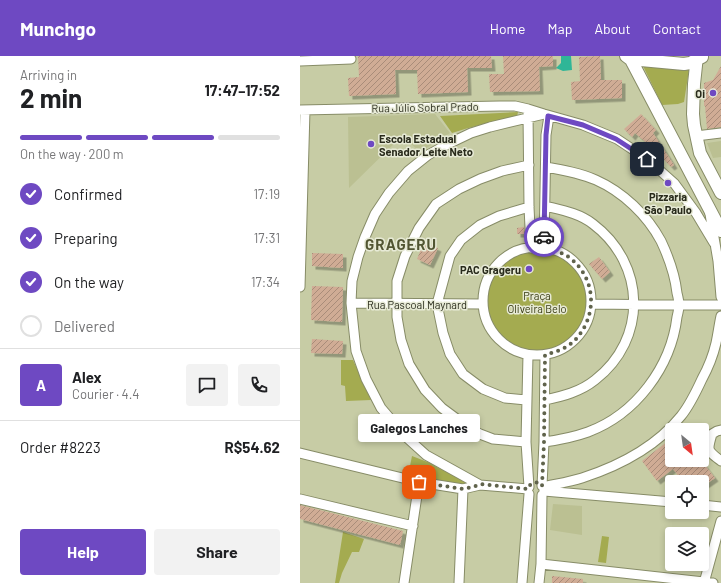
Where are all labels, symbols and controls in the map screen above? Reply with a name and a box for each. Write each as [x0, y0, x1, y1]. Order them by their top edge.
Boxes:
text: Munchgo [20, 17, 96, 40]
text: Home [490, 20, 526, 37]
text: Map [548, 20, 572, 37]
text: About [594, 20, 631, 37]
text: Contact [653, 20, 701, 37]
text: Arriving in [20, 67, 77, 83]
text: 17:47–17:52 [205, 81, 280, 99]
text: 2 min [20, 82, 82, 113]
place label: Oi [695, 87, 705, 100]
marker: Oi [708, 88, 718, 98]
street label: Rua Júlio Sobral Prado [371, 100, 479, 114]
place label: Escola Estadual Senador Leite Neto [379, 132, 473, 158]
marker: Escola Estadual Senador Leite Neto [366, 139, 376, 149]
pin [630, 142, 664, 176]
text: On the way · 200 m [20, 146, 124, 162]
icon: home [636, 148, 658, 170]
marker: Pizzaria São Paulo [663, 178, 673, 188]
icon: check [20, 183, 42, 205]
text: Confirmed [54, 185, 122, 203]
text: 17:19 [254, 186, 280, 202]
place label: Pizzaria São Paulo [644, 190, 692, 216]
courier [524, 217, 564, 257]
icon: car [533, 226, 555, 248]
icon: check [20, 227, 42, 249]
text: Preparing [54, 229, 118, 247]
text: 17:31 [254, 230, 280, 246]
district label: GRAGERU [365, 235, 437, 253]
place label: PAC Grageru [460, 263, 521, 276]
marker: PAC Grageru [524, 264, 534, 274]
icon: check [20, 271, 42, 293]
text: On the way [54, 273, 124, 291]
text: 17:34 [251, 274, 280, 290]
park label: Praça Oliveira Belo [508, 289, 566, 315]
street label: Rua Pascoal Maynard [367, 298, 467, 311]
text: Delivered [54, 317, 115, 335]
button: chat [186, 364, 228, 406]
button: phone [238, 364, 280, 406]
text: Alex [72, 368, 102, 386]
text: A [36, 376, 46, 394]
text: Courier · 4.4 [72, 386, 140, 402]
callout: Galegos Lanches [358, 414, 480, 442]
text: Galegos Lanches [370, 420, 468, 436]
north arrow [665, 423, 709, 467]
map controls [665, 423, 709, 571]
text: Order #8223 [20, 438, 101, 456]
text: R$54.62 [225, 438, 280, 456]
pin [402, 465, 436, 499]
icon: bag [408, 471, 430, 493]
button: locate [665, 475, 709, 519]
button: layers [665, 527, 709, 571]
button: Help [20, 529, 146, 575]
button: Share [154, 529, 280, 575]

